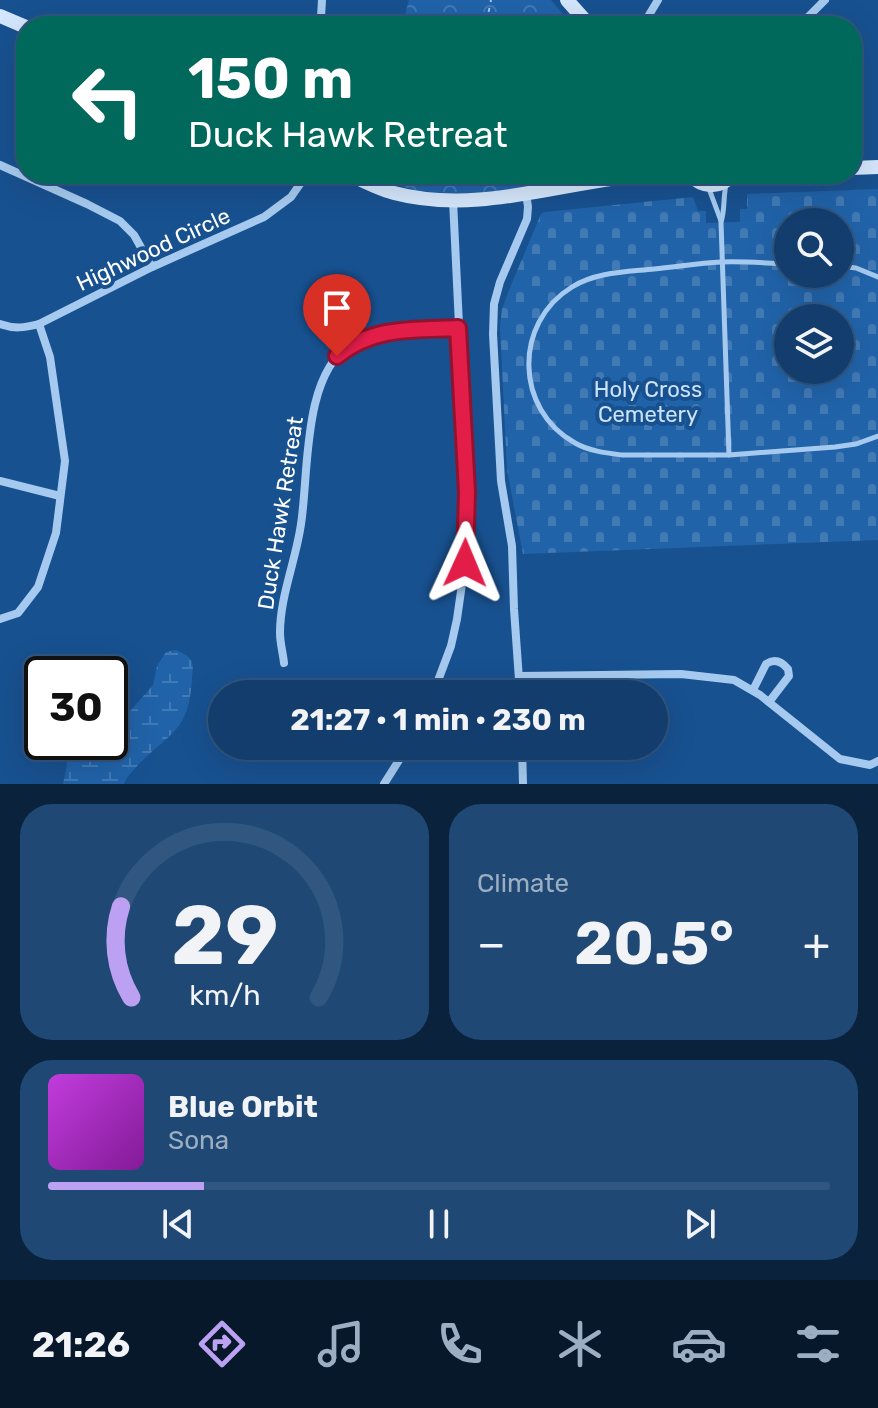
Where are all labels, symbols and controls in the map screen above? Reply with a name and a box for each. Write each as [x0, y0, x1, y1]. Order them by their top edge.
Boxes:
text: 150 m [188, 46, 353, 112]
icon: left [56, 48, 160, 152]
text: Duck Hawk Retreat [188, 113, 508, 156]
street label: Highwood Circle [72, 202, 234, 297]
map controls [774, 208, 854, 384]
button: search [774, 208, 854, 288]
pin [303, 274, 371, 356]
icon: arrive [315, 286, 359, 330]
button: layers [774, 304, 854, 384]
park label: Holy Cross Cemetery [594, 376, 702, 428]
street label: Duck Hawk Retreat [252, 414, 309, 612]
position arrow [423, 521, 507, 605]
speed limit sign: 30 [24, 656, 128, 760]
text: 21:27 · 1 min · 230 m [290, 702, 586, 738]
text: Climate [477, 868, 569, 899]
text: 29 [171, 886, 278, 985]
text: 20.5° [574, 908, 734, 979]
text: − [477, 918, 506, 970]
text: + [803, 918, 830, 970]
text: km/h [189, 978, 260, 1012]
text: Blue Orbit [168, 1089, 318, 1125]
text: Sona [168, 1125, 229, 1156]
icon: previous [156, 1202, 200, 1246]
icon: pause [417, 1202, 461, 1246]
icon: next [678, 1202, 722, 1246]
icon: directions [194, 1316, 250, 1372]
icon: music [313, 1316, 369, 1372]
icon: phone [432, 1316, 488, 1372]
icon: climate [552, 1316, 608, 1372]
icon: car [671, 1316, 727, 1372]
icon: filters [790, 1316, 846, 1372]
text: 21:26 [32, 1323, 130, 1366]

